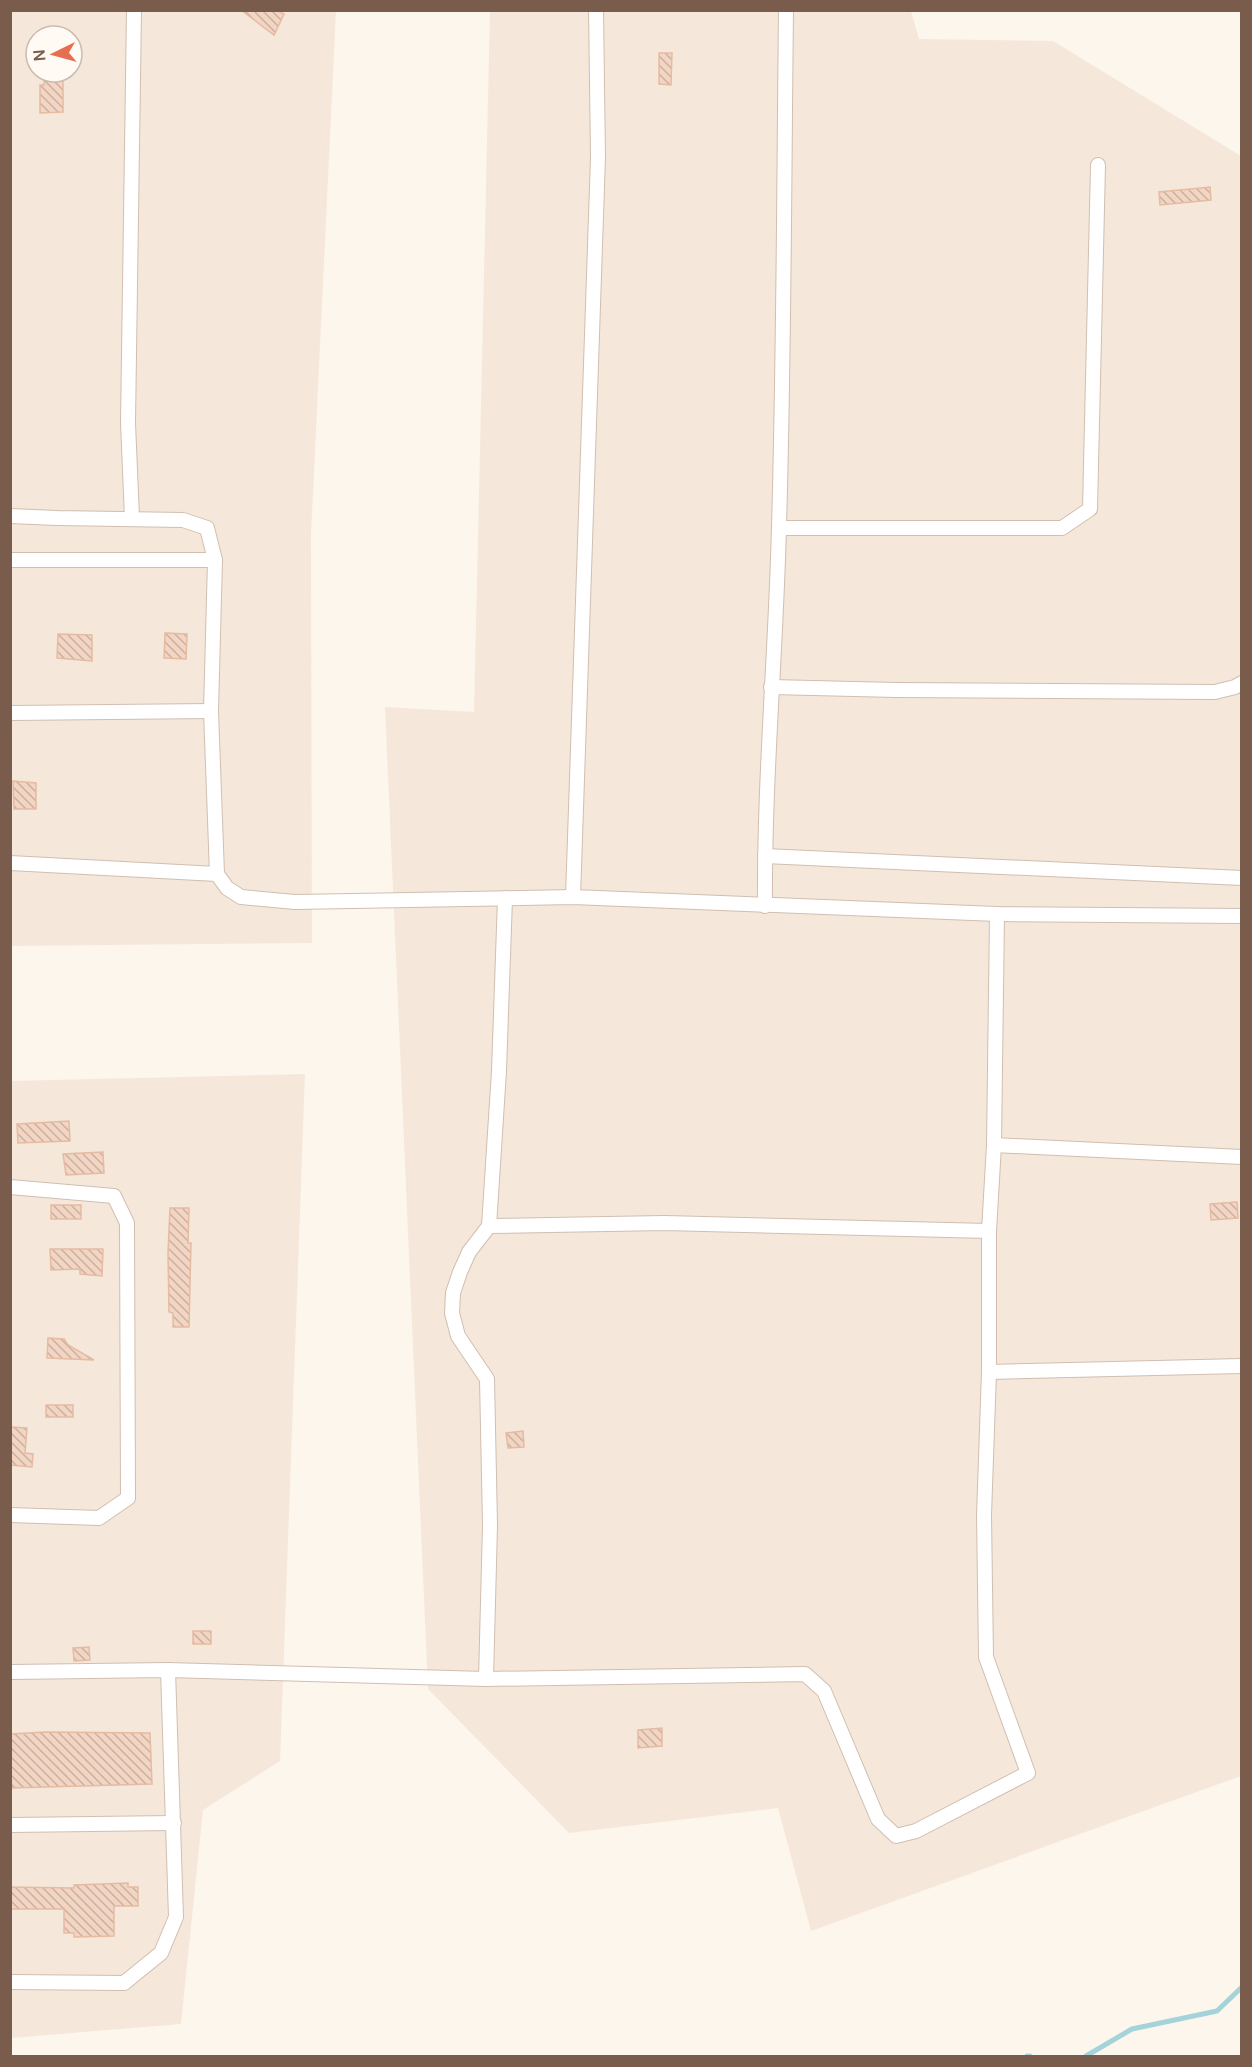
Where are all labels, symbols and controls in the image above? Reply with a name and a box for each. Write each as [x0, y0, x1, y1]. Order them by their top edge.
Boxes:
north arrow [24, 24, 84, 84]
text: N [28, 49, 51, 62]

